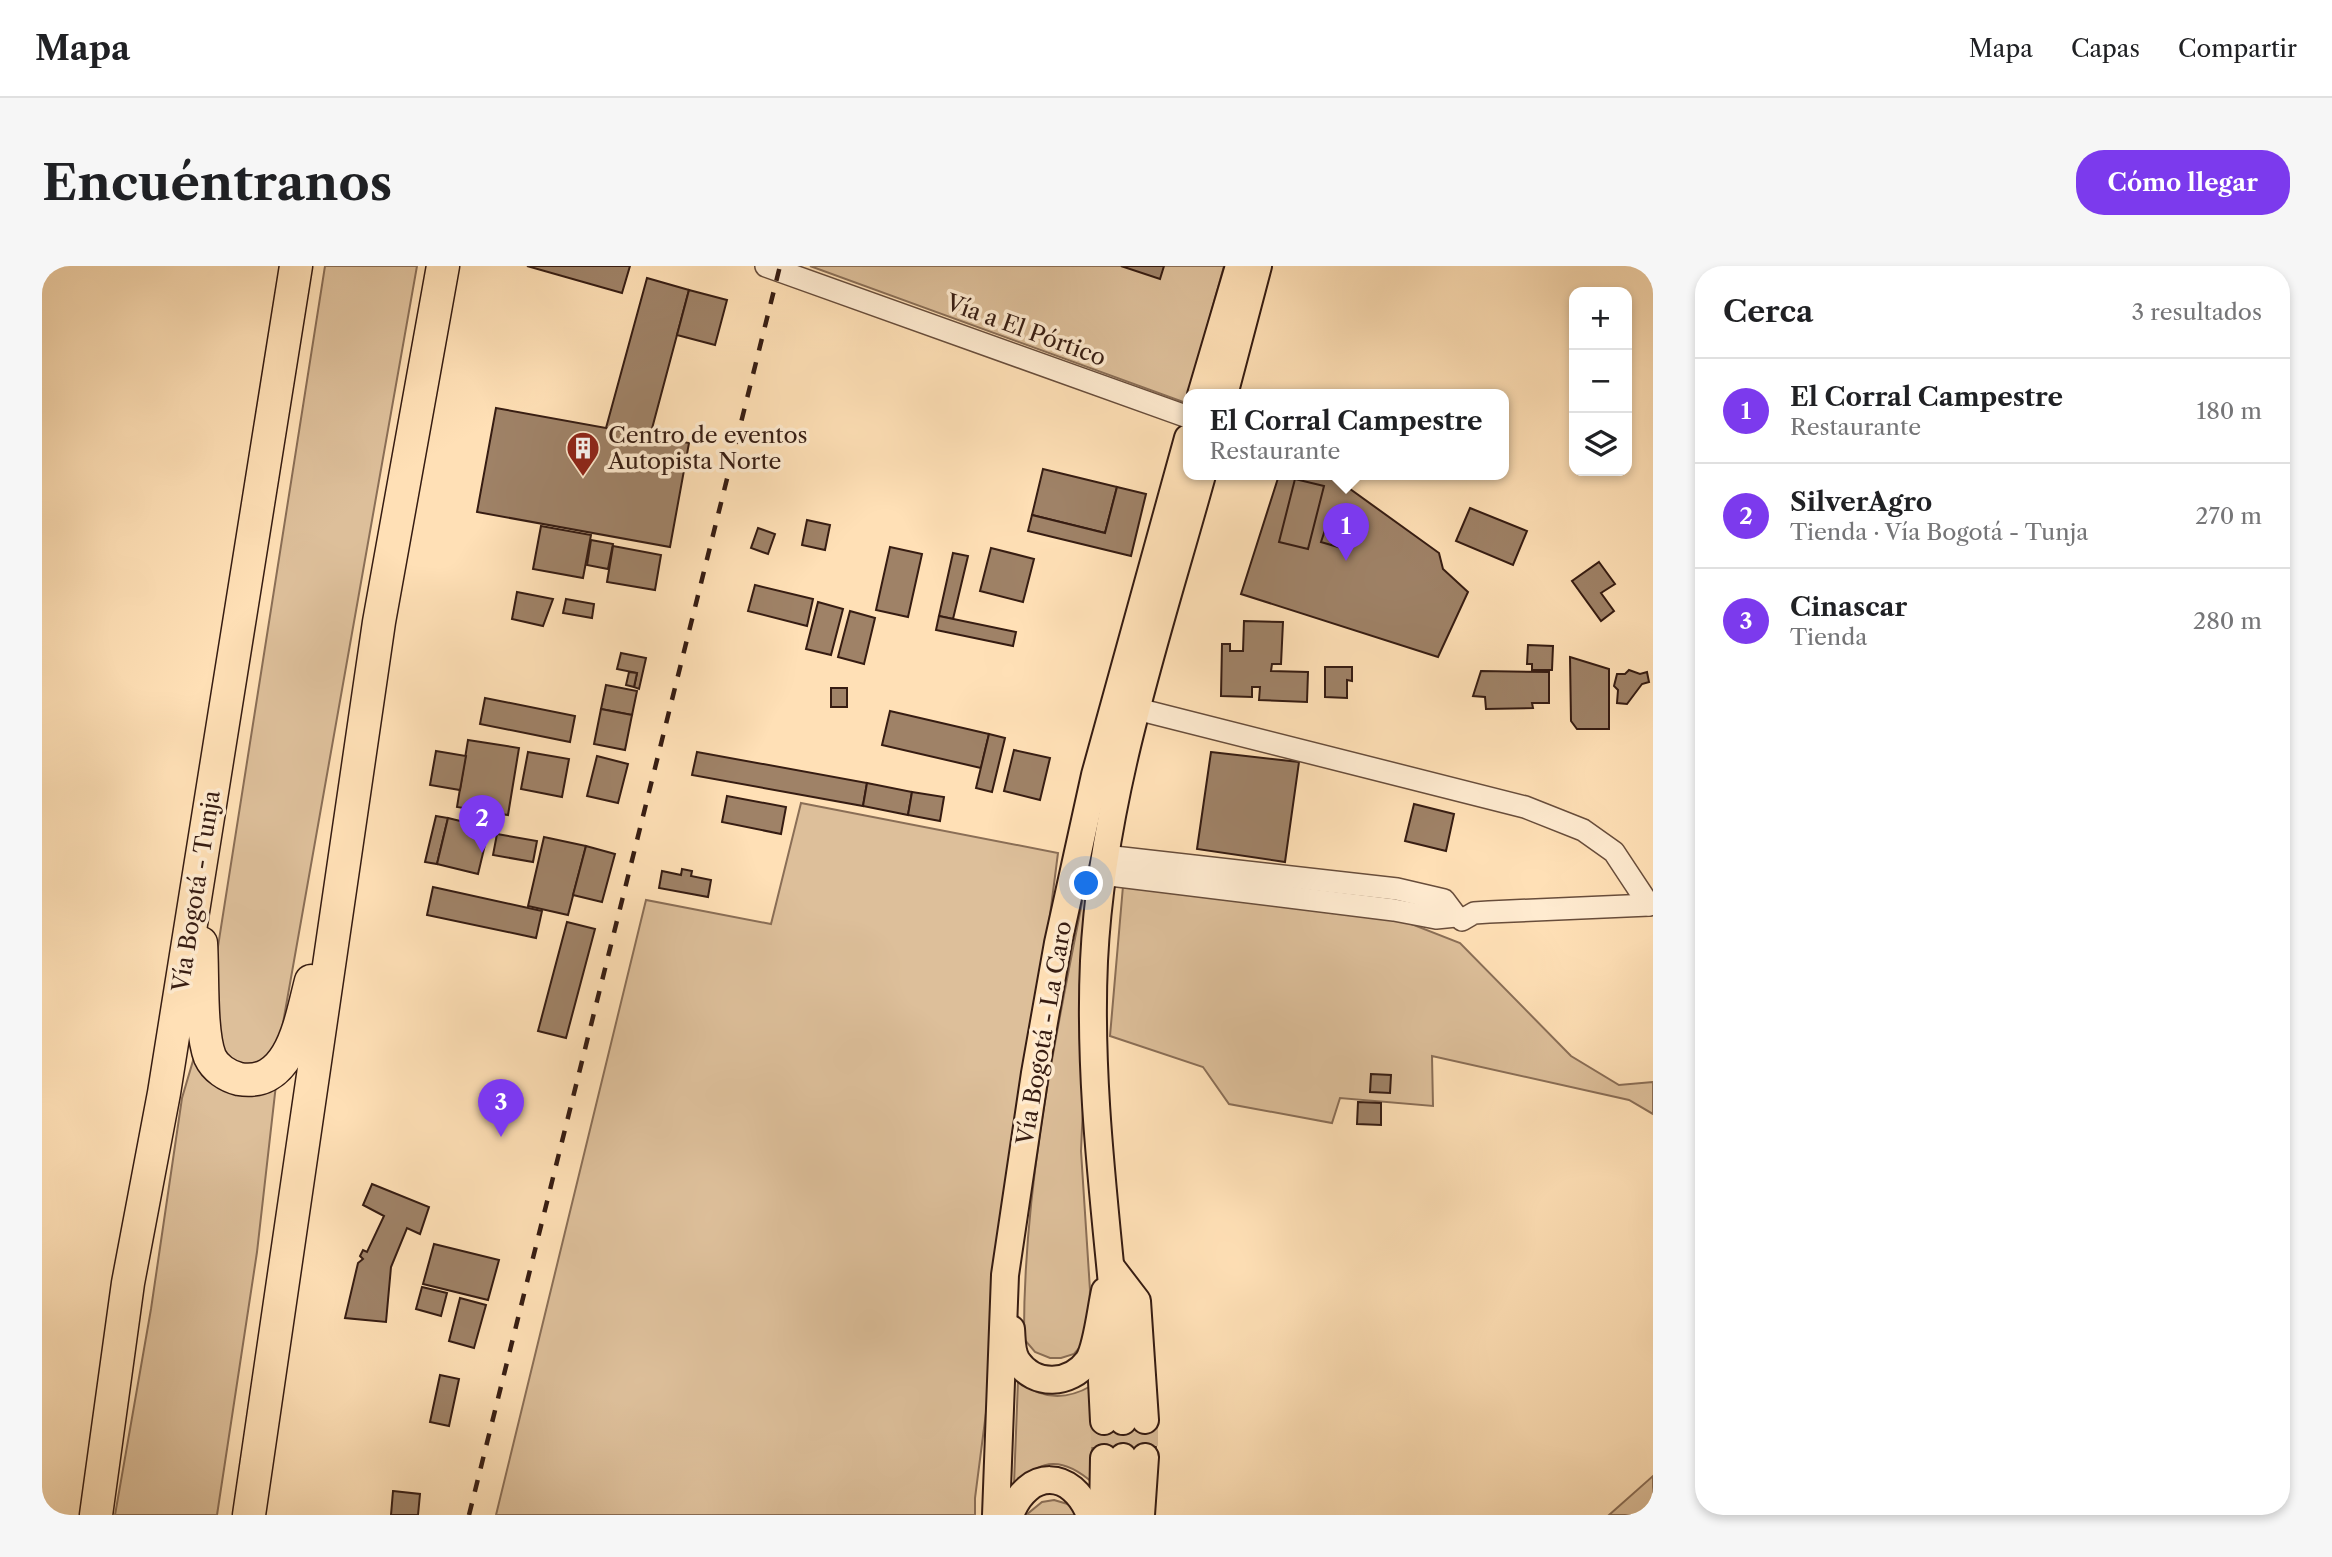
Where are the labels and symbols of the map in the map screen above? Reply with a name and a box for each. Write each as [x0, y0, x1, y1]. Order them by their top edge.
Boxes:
street label: Vía a El Pórtico [941, 288, 1110, 372]
place label: Centro de eventos Autopista Norte [607, 421, 808, 475]
building icon: Centro de eventos Autopista Norte [564, 429, 602, 478]
pin: 1 [1323, 503, 1369, 561]
street label: Vía Bogotá - Tunja [166, 787, 226, 995]
pin: 2 [459, 795, 505, 853]
your location [1069, 866, 1103, 900]
street label: Vía Bogotá - La Caro [1010, 919, 1077, 1148]
pin: 3 [478, 1079, 524, 1137]

